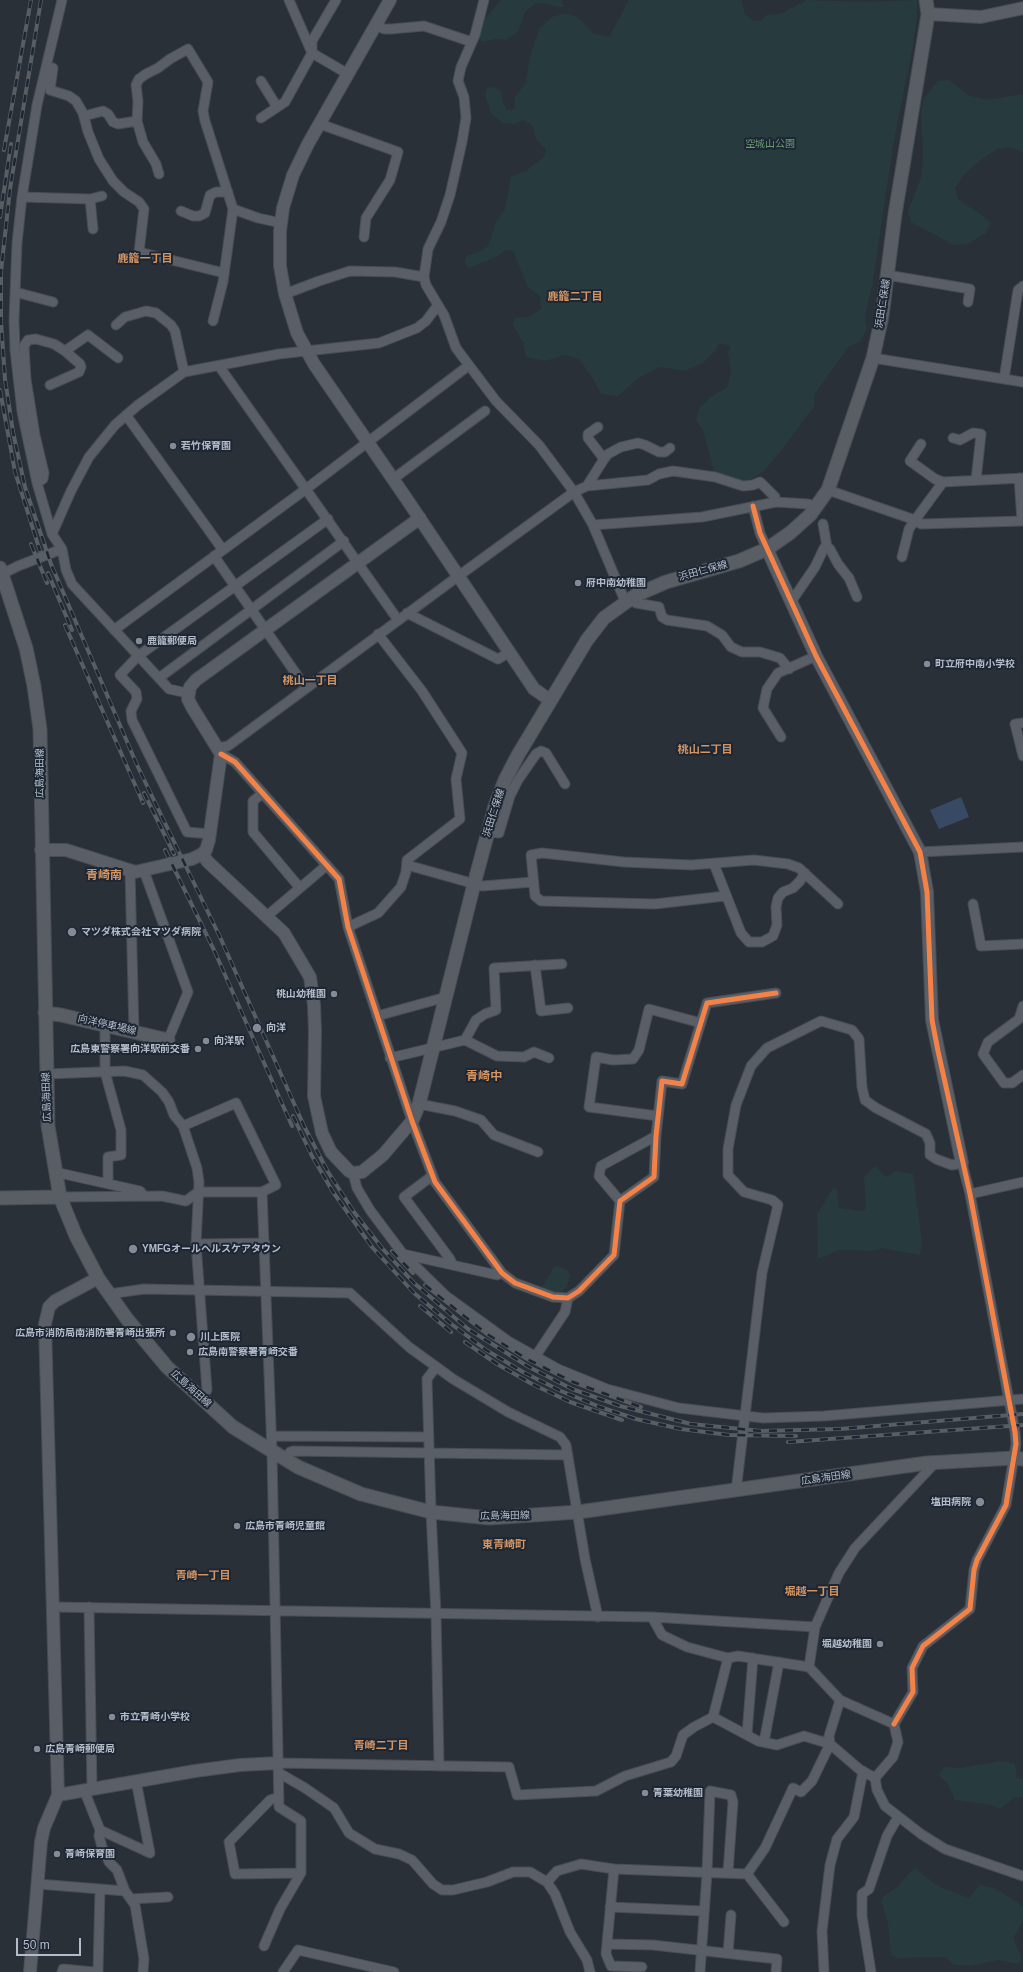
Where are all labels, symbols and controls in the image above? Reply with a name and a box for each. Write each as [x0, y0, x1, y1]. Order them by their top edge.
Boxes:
park label: 空城山公園 [745, 138, 795, 150]
district label: 鹿籠一丁目 [118, 252, 172, 266]
street label: 浜田仁保線 [873, 278, 893, 330]
district label: 鹿籠二丁目 [548, 290, 602, 304]
place label: 若竹保育園 [181, 440, 231, 452]
marker: 若竹保育園 [168, 441, 178, 451]
street label: 浜田仁保線 [677, 559, 729, 583]
place label: 府中南幼稚園 [586, 577, 646, 589]
marker: 府中南幼稚園 [573, 578, 583, 588]
place label: 鹿籠郵便局 [147, 635, 197, 647]
marker: 鹿籠郵便局 [134, 636, 144, 646]
place label: 町立府中南小学校 [935, 658, 1015, 670]
marker: 町立府中南小学校 [922, 659, 932, 669]
district label: 桃山一丁目 [283, 674, 337, 688]
district label: 桃山二丁目 [678, 743, 732, 757]
street label: 広島海田線 [34, 748, 46, 798]
street label: 浜田仁保線 [481, 787, 507, 839]
district label: 青崎南 [86, 869, 122, 883]
marker: マツダ株式会社マツダ病院 [66, 926, 78, 938]
place label: マツダ株式会社マツダ病院 [81, 926, 201, 938]
place label: 桃山幼稚園 [276, 988, 326, 1000]
marker: 桃山幼稚園 [329, 989, 339, 999]
street label: 向洋停車場線 [76, 1012, 138, 1038]
marker: 向洋 [251, 1022, 263, 1034]
place label: 向洋 [266, 1022, 286, 1034]
place label: 向洋駅 [214, 1035, 244, 1047]
marker: 向洋駅 [201, 1036, 211, 1046]
place label: 広島東警察署向洋駅前交番 [70, 1043, 190, 1055]
marker: 広島東警察署向洋駅前交番 [193, 1044, 203, 1054]
district label: 青崎中 [466, 1070, 502, 1084]
street label: 広島海田線 [40, 1072, 54, 1122]
marker: YMFGオールヘルスケアタウン [127, 1243, 139, 1255]
place label: YMFGオールヘルスケアタウン [142, 1243, 281, 1255]
place label: 広島市消防局南消防署青崎出張所 [15, 1327, 165, 1339]
marker: 広島市消防局南消防署青崎出張所 [168, 1328, 178, 1338]
marker: 川上医院 [185, 1331, 197, 1343]
place label: 川上医院 [200, 1331, 240, 1343]
place label: 広島南警察署青崎交番 [198, 1346, 298, 1358]
marker: 広島南警察署青崎交番 [185, 1347, 195, 1357]
street label: 広島海田線 [168, 1368, 214, 1410]
street label: 広島海田線 [800, 1469, 852, 1487]
place label: 塩田病院 [931, 1496, 971, 1508]
marker: 塩田病院 [974, 1496, 986, 1508]
street label: 広島海田線 [480, 1510, 530, 1522]
place label: 広島市青崎児童館 [245, 1520, 325, 1532]
marker: 広島市青崎児童館 [232, 1521, 242, 1531]
district label: 東青崎町 [482, 1538, 526, 1552]
district label: 青崎一丁目 [176, 1569, 230, 1583]
district label: 堀越一丁目 [785, 1585, 839, 1599]
place label: 堀越幼稚園 [822, 1638, 872, 1650]
marker: 堀越幼稚園 [875, 1639, 885, 1649]
place label: 市立青崎小学校 [120, 1711, 190, 1723]
marker: 市立青崎小学校 [107, 1712, 117, 1722]
district label: 青崎二丁目 [354, 1739, 408, 1753]
place label: 広島青崎郵便局 [45, 1743, 115, 1755]
marker: 広島青崎郵便局 [32, 1744, 42, 1754]
place label: 青葉幼稚園 [653, 1787, 703, 1799]
marker: 青葉幼稚園 [640, 1788, 650, 1798]
place label: 青崎保育園 [65, 1848, 115, 1860]
marker: 青崎保育園 [52, 1849, 62, 1859]
scale bar [18, 1930, 83, 1956]
text: 50 m [23, 1938, 50, 1952]

